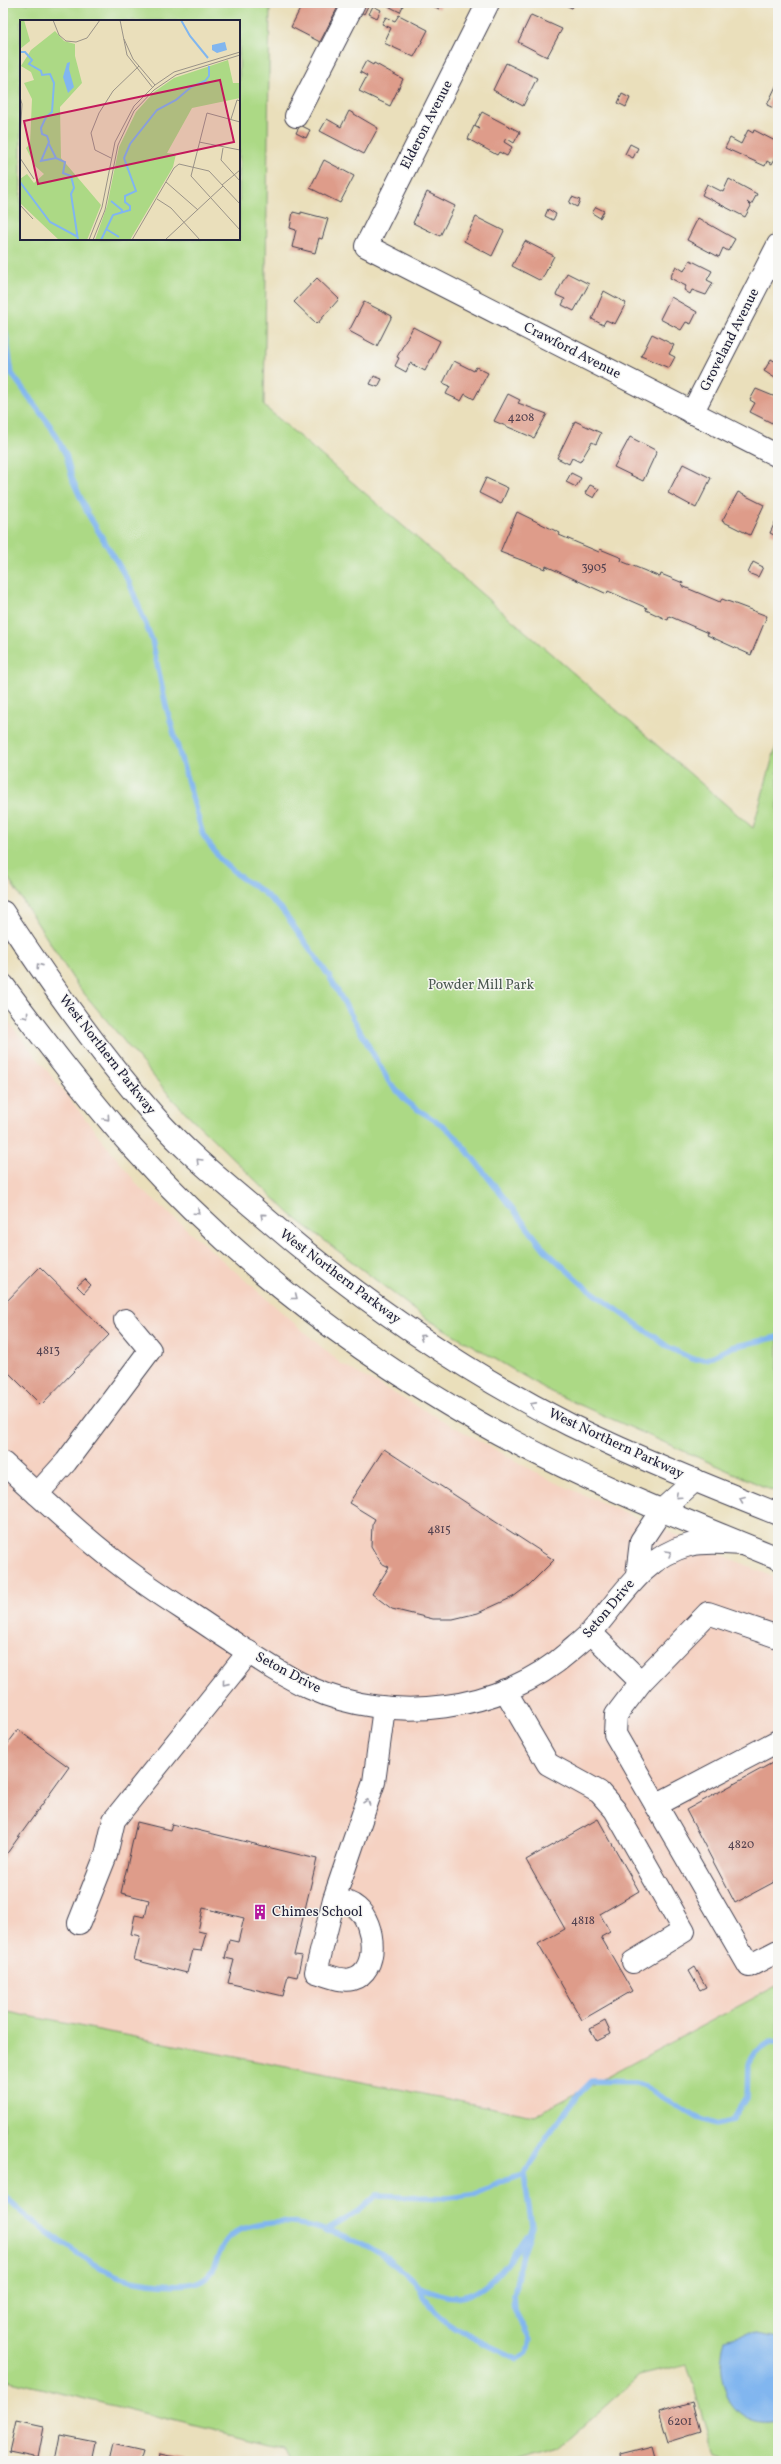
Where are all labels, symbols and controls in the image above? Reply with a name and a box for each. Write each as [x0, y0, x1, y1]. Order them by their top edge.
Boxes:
inset map [20, 20, 240, 240]
street label: Elderon Avenue [396, 77, 458, 173]
street label: Groveland Avenue [696, 285, 764, 395]
street label: Crawford Avenue [520, 318, 624, 384]
house number: 4208 [508, 410, 534, 426]
house number: 3905 [581, 560, 607, 576]
one-way arrow [37, 963, 44, 970]
park label: Powder Mill Park [428, 976, 534, 995]
street label: West Northern Parkway [54, 991, 160, 1119]
one-way arrow [22, 1012, 29, 1019]
one-way arrow [103, 1113, 110, 1121]
one-way arrow [196, 1158, 204, 1166]
one-way arrow [192, 1207, 200, 1215]
one-way arrow [260, 1214, 268, 1221]
street label: West Northern Parkway [275, 1225, 405, 1329]
one-way arrow [290, 1293, 297, 1300]
one-way arrow [419, 1334, 426, 1342]
house number: 4813 [36, 1343, 60, 1359]
one-way arrow [530, 1402, 537, 1410]
street label: West Northern Parkway [545, 1404, 687, 1484]
one-way arrow [675, 1491, 683, 1498]
one-way arrow [738, 1496, 745, 1504]
house number: 4815 [427, 1522, 451, 1538]
one-way arrow [665, 1551, 672, 1558]
street label: Seton Drive [579, 1575, 640, 1643]
street label: Seton Drive [252, 1648, 325, 1698]
one-way arrow [222, 1678, 229, 1685]
one-way arrow [363, 1799, 371, 1806]
house number: 4820 [728, 1837, 754, 1853]
building icon: Chimes School [251, 1903, 269, 1921]
place label: Chimes School [272, 1903, 362, 1922]
house number: 4818 [571, 1913, 595, 1929]
house number: 6201 [668, 2414, 692, 2430]

